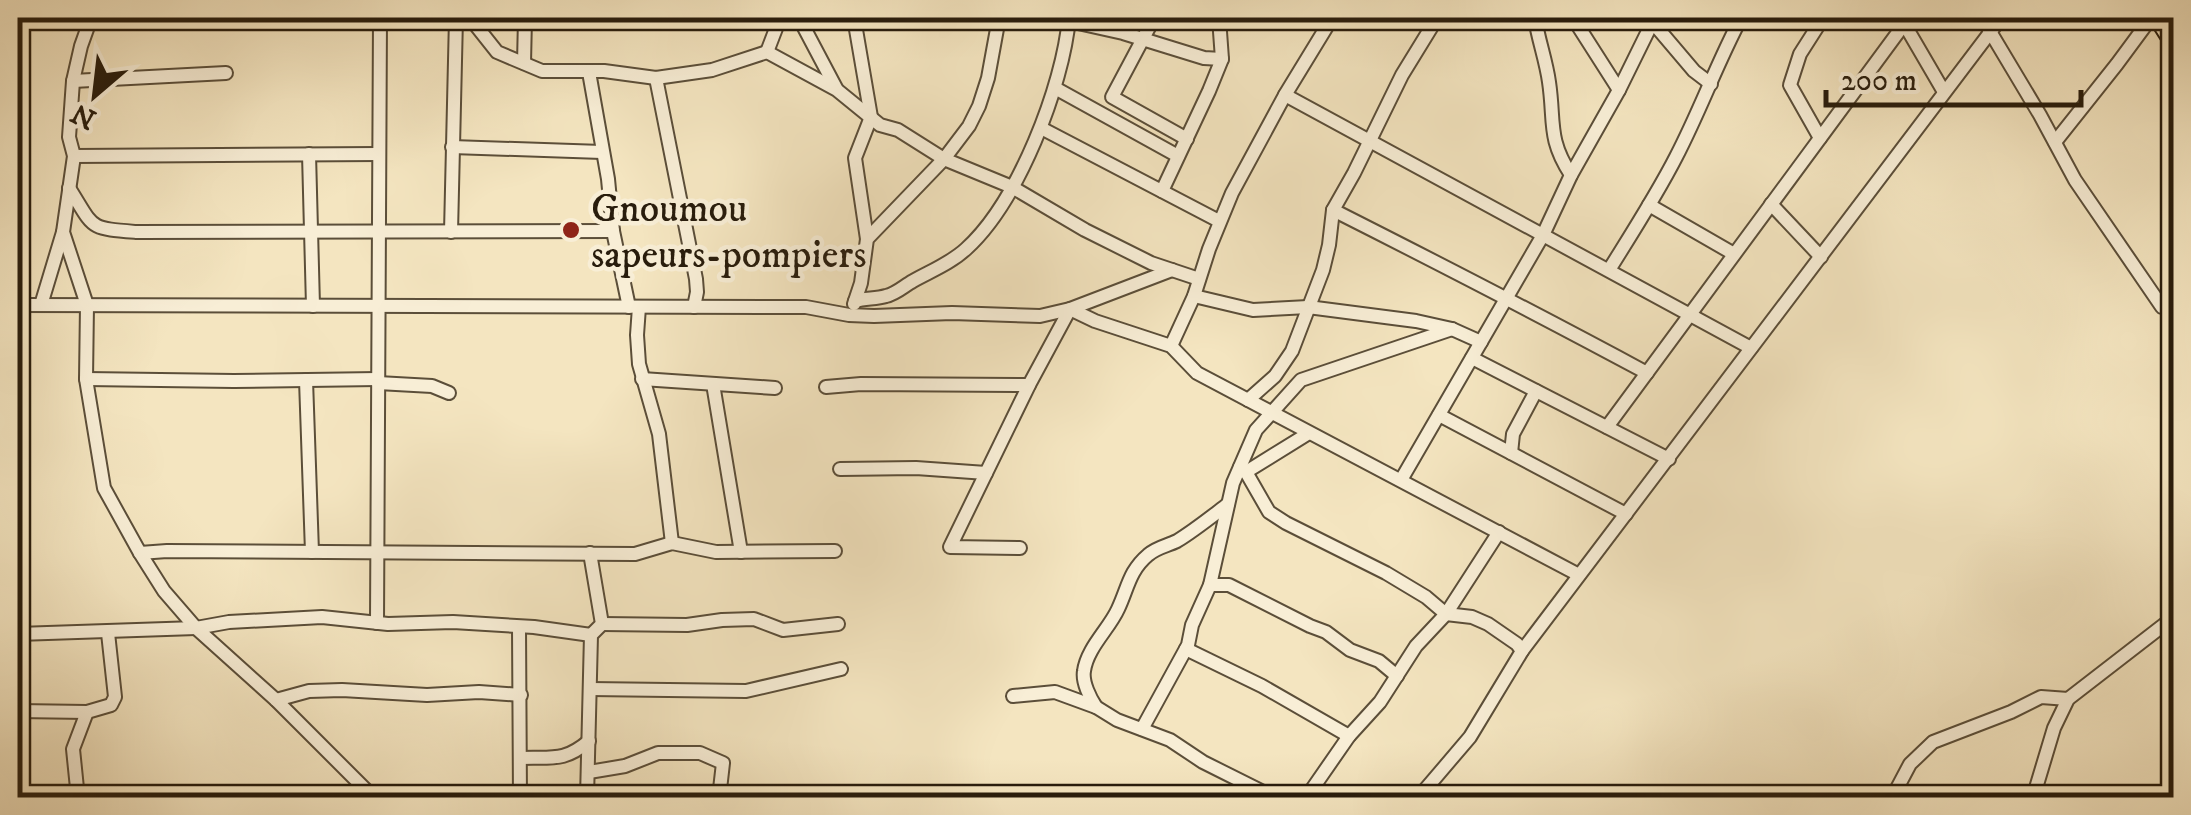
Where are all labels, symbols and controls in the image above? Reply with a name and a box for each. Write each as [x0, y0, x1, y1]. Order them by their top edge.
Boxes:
north arrow [45, 45, 145, 145]
scale bar [1826, 45, 2081, 107]
text: 200 m [1841, 63, 1917, 100]
text: N [66, 95, 102, 137]
place label: Gnoumou sapeurs-pompiers [591, 185, 867, 281]
marker: Gnoumou sapeurs-pompiers [560, 219, 582, 241]

